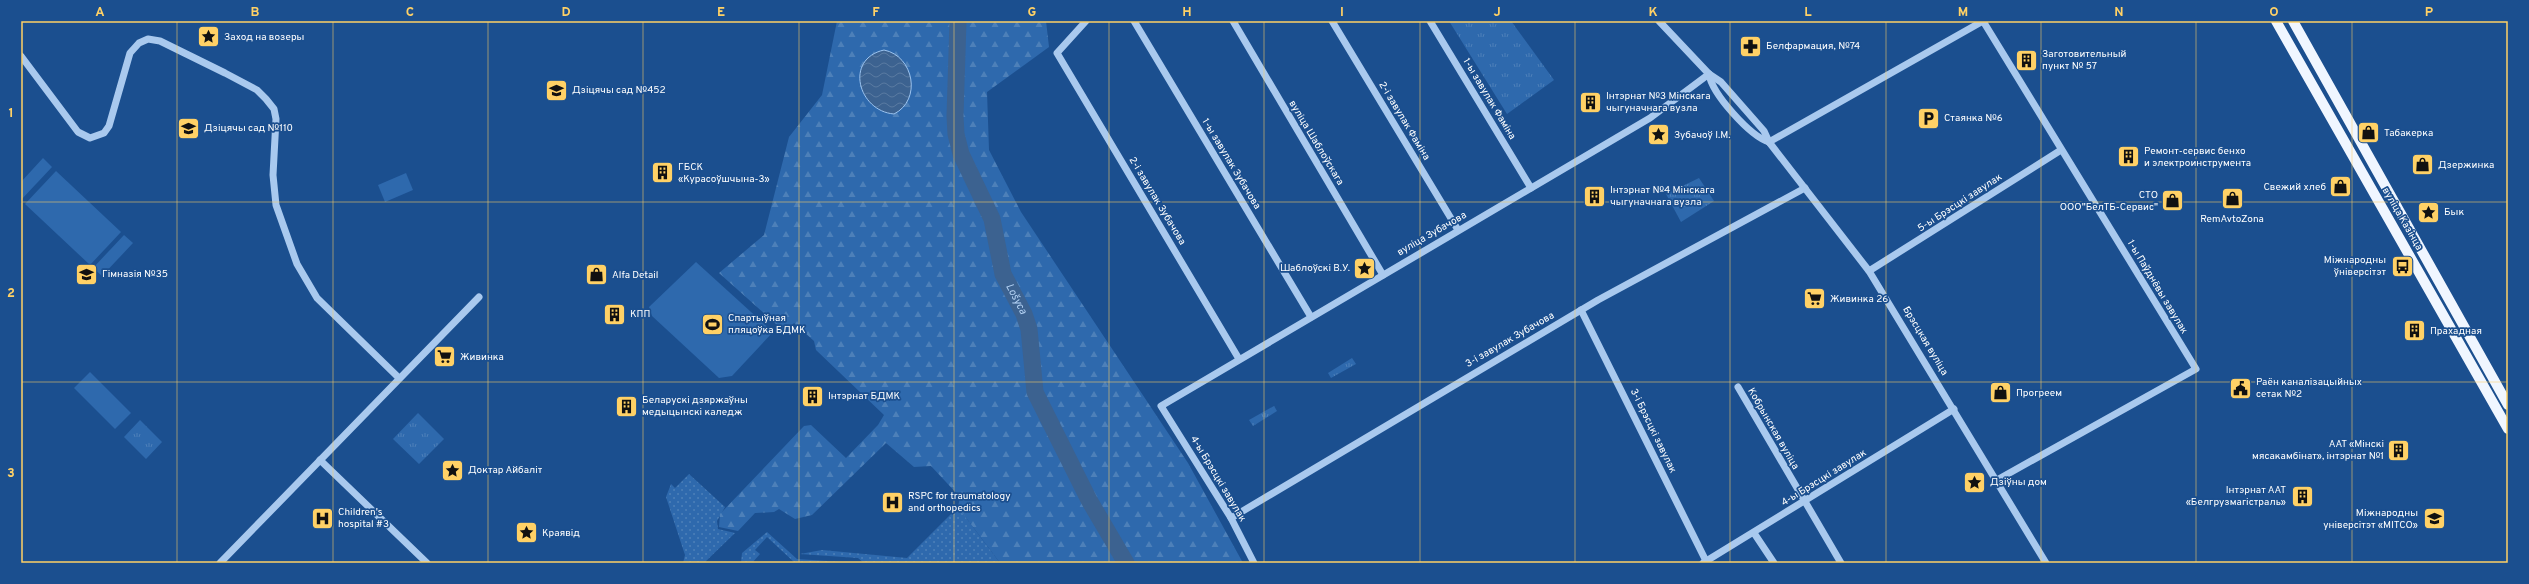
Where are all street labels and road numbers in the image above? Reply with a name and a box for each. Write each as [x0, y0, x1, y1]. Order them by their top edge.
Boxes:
street label: 1-ы завулак Фаміна [1460, 56, 1518, 142]
street label: 2-і завулак Фаміна [1375, 79, 1433, 163]
street label: вуліца Шаблоўскага [1286, 98, 1346, 188]
street label: 1-ы завулак Зубачова [1199, 116, 1263, 212]
street label: 2-і завулак Зубачова [1126, 155, 1188, 247]
street label: 5-ы Брэсцкі завулак [1915, 171, 2005, 235]
street label: вуліца Казінца [2379, 185, 2425, 253]
street label: вуліца Зубачова [1395, 209, 1469, 259]
street label: 1-ы Паўднёвы завулак [2124, 238, 2190, 337]
street label: Брэсцкая вуліца [1899, 304, 1951, 378]
street label: 3-і завулак Зубачова [1463, 309, 1557, 371]
street label: 3-і Брэсцкі завулак [1627, 386, 1679, 476]
street label: Кобрынская вуліца [1744, 386, 1802, 472]
street label: 4-ы Брэсцкі завулак [1187, 434, 1249, 525]
street label: 4-ы Брэсцкі завулак [1779, 446, 1869, 510]

